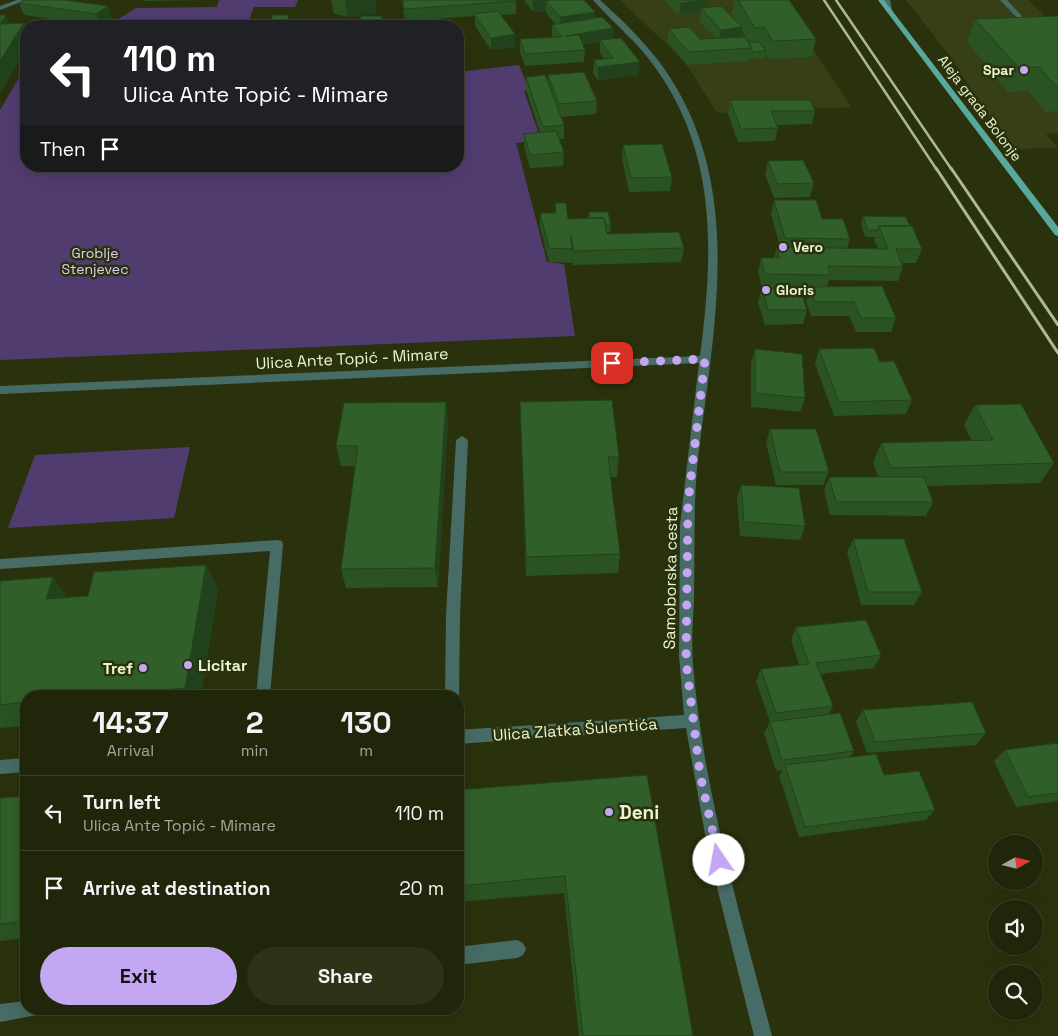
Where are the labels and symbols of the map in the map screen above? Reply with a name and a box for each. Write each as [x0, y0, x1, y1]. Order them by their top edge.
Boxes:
street label: Aleja grada Bolonje [934, 51, 1026, 165]
place label: Spar [983, 61, 1014, 79]
marker: Spar [1018, 64, 1030, 76]
place label: Vero [793, 238, 823, 256]
marker: Vero [777, 241, 789, 253]
park label: Groblje Stenjevec [61, 244, 129, 278]
place label: Gloris [776, 281, 814, 299]
marker: Gloris [760, 284, 772, 296]
pin [591, 342, 633, 384]
street label: Ulica Ante Topić - Mimare [255, 343, 449, 374]
street label: Samoborska cesta [659, 506, 682, 650]
place label: Licitar [198, 655, 247, 676]
place label: Tref [103, 658, 133, 679]
marker: Licitar [182, 659, 194, 671]
marker: Tref [137, 662, 149, 674]
street label: Ulica Zlatka Šulentića [492, 713, 658, 746]
place label: Deni [619, 800, 659, 825]
marker: Deni [603, 806, 615, 818]
position arrow [692, 833, 744, 885]
north arrow [988, 835, 1042, 890]

